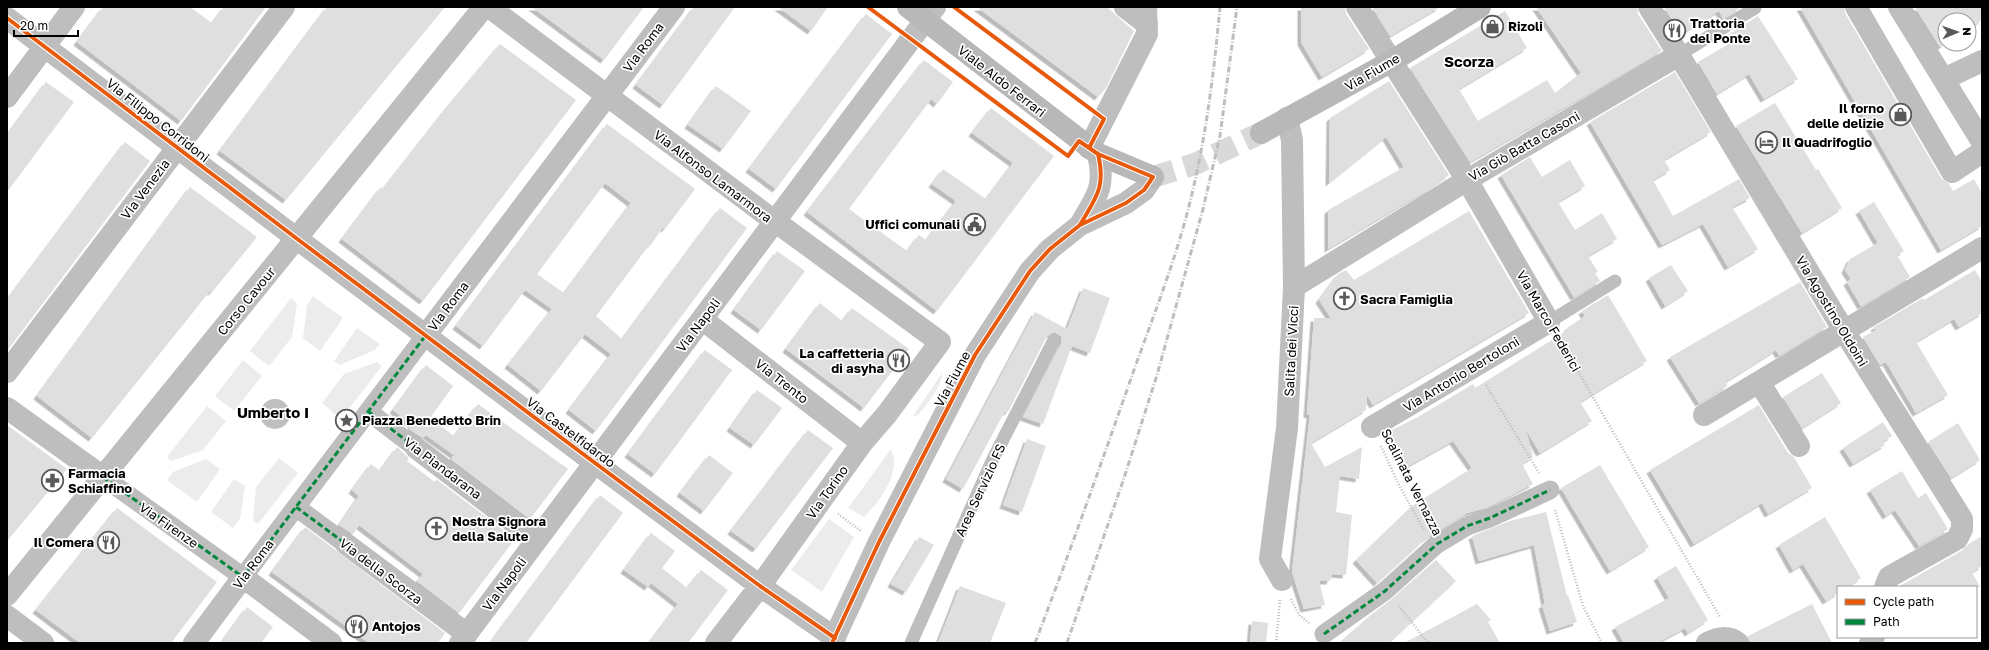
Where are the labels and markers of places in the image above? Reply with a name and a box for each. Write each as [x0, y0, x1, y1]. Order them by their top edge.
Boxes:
shop icon: Rizoli [1479, 13, 1505, 39]
place label: Trattoria del Ponte [1690, 15, 1751, 46]
restaurant icon: Trattoria del Ponte [1662, 17, 1688, 43]
place label: Rizoli [1508, 18, 1543, 34]
place label: Il forno delle delizie [1807, 100, 1884, 131]
shop icon: Il forno delle delizie [1887, 102, 1913, 128]
hotel icon: Il Quadrifoglio [1754, 129, 1780, 155]
place label: Il Quadrifoglio [1782, 134, 1872, 150]
public building icon: Uffici comunali [962, 211, 988, 237]
place label: Uffici comunali [865, 216, 960, 232]
church icon: Sacra Famiglia [1331, 286, 1357, 312]
place label: Sacra Famiglia [1360, 291, 1453, 307]
place label: La caffetteria di asyha [799, 345, 884, 376]
restaurant icon: La caffetteria di asyha [886, 347, 912, 373]
place icon: Piazza Benedetto Brin [334, 407, 360, 433]
place label: Piazza Benedetto Brin [362, 412, 501, 428]
place label: Farmacia Schiaffino [68, 465, 132, 496]
pharmacy icon: Farmacia Schiaffino [40, 467, 66, 493]
place label: Nostra Signora della Salute [452, 513, 547, 544]
church icon: Nostra Signora della Salute [423, 515, 449, 541]
restaurant icon: Il Comera [96, 529, 122, 555]
place label: Il Comera [33, 534, 94, 550]
restaurant icon: Antojos [344, 613, 370, 639]
place label: Antojos [372, 618, 421, 634]

